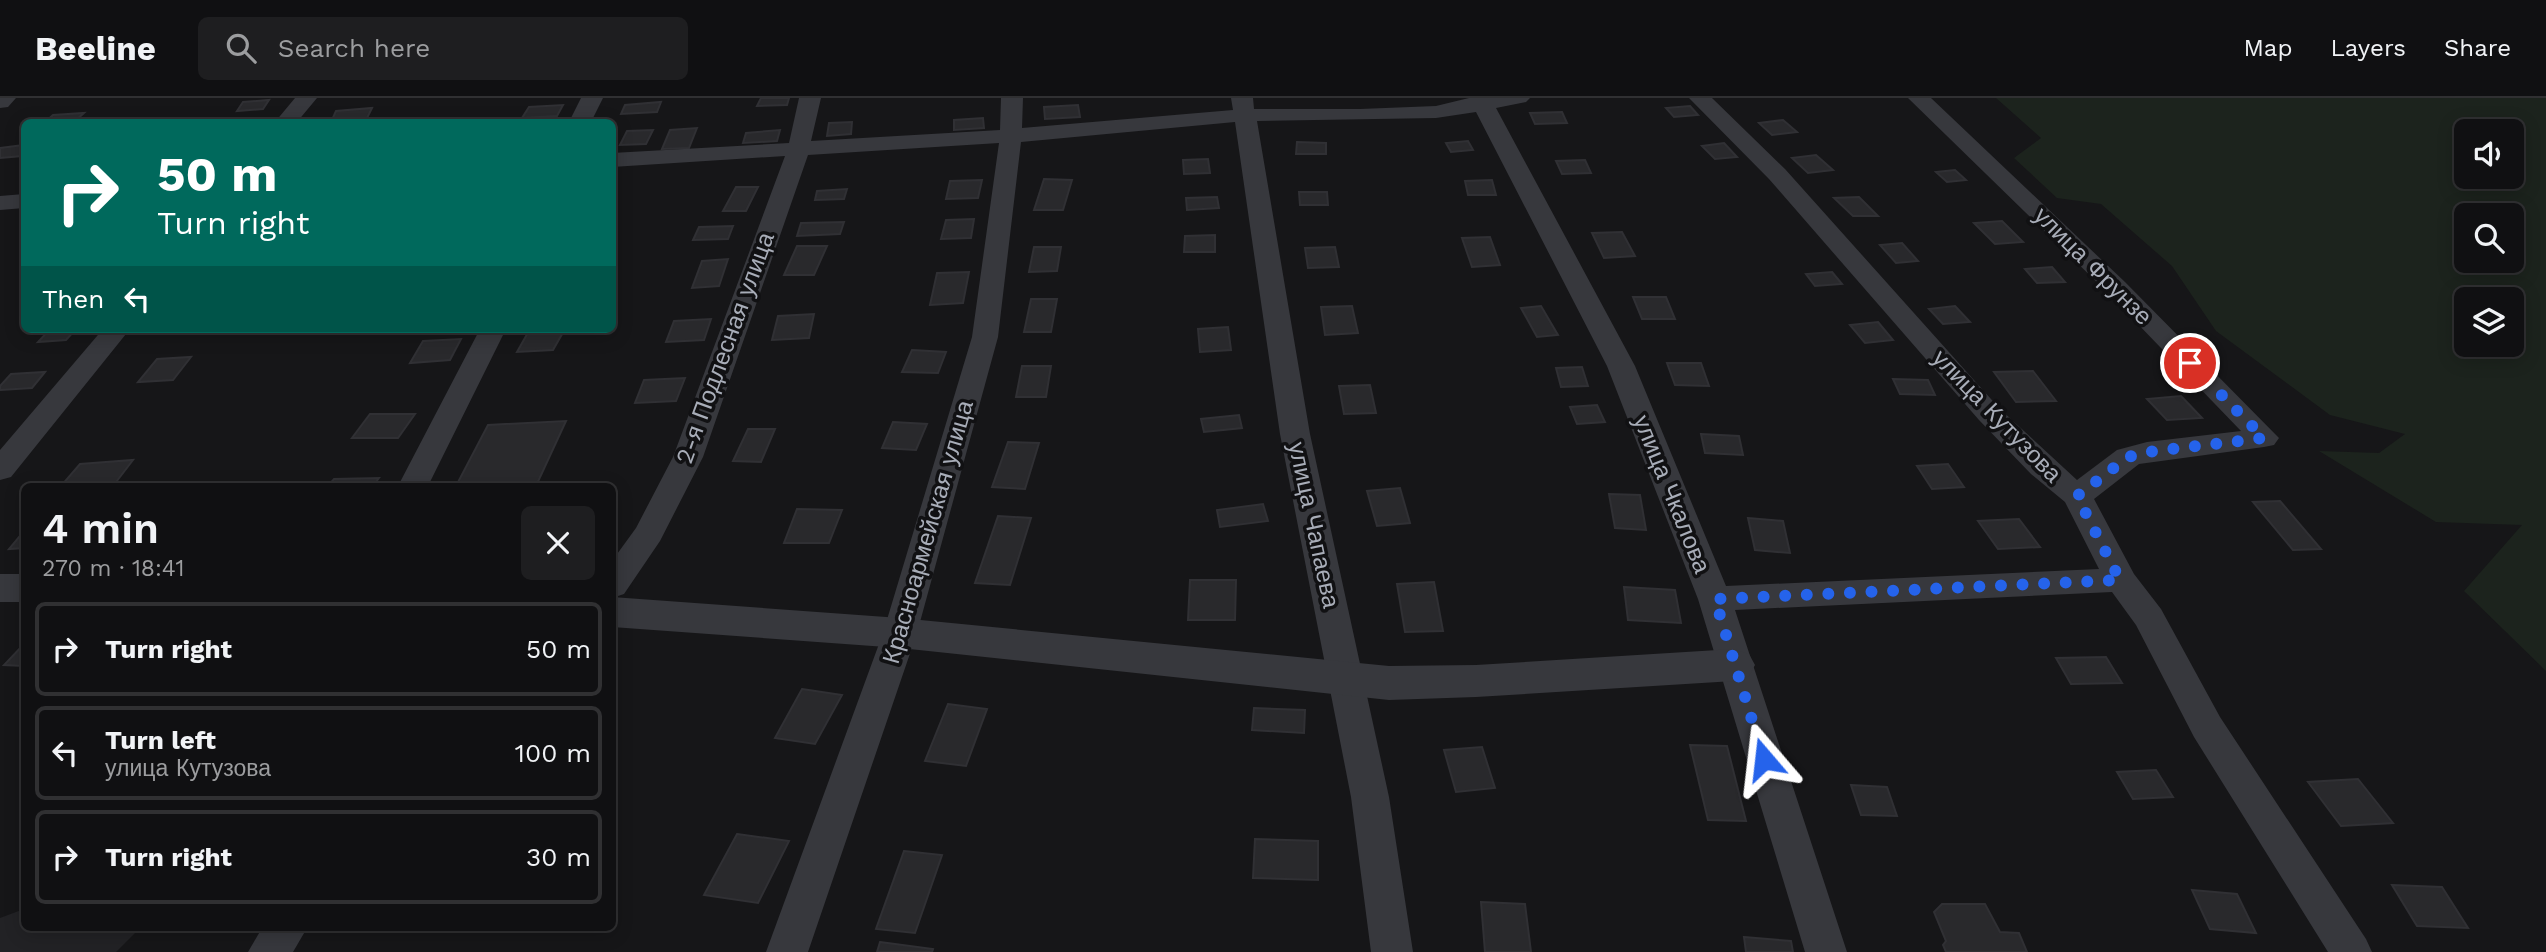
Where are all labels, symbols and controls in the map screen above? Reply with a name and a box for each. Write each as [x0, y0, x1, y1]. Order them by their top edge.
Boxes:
search box [198, 17, 688, 80]
text: Beeline [35, 29, 156, 68]
icon: search [222, 29, 260, 67]
text: Search here [278, 33, 430, 63]
text: Map [2244, 34, 2292, 62]
text: Layers [2330, 34, 2406, 62]
text: Share [2444, 34, 2511, 62]
map controls [2454, 119, 2524, 357]
button: sound [2454, 119, 2524, 189]
text: 50 m [157, 145, 277, 203]
icon: right [42, 147, 133, 238]
street label: улица Фрунзе [2028, 201, 2158, 331]
button: search [2454, 203, 2524, 273]
text: Turn right [157, 204, 309, 242]
street label: 2-я Подлесная улица [670, 228, 780, 467]
icon: left [118, 280, 156, 318]
text: Then [42, 284, 104, 314]
button: layers [2454, 287, 2524, 357]
pin [2160, 333, 2220, 393]
street label: улица Кутузова [1927, 344, 2068, 489]
icon: arrive [2171, 344, 2209, 382]
street label: Красноармейская улица [877, 396, 979, 667]
street label: улица Чкалова [1628, 411, 1717, 578]
street label: улица Чапаева [1283, 439, 1345, 611]
text: 4 min [42, 504, 159, 553]
button: close [521, 506, 595, 580]
text: 270 m · 18:41 [42, 555, 185, 582]
icon: right [46, 630, 84, 668]
text: Turn right [105, 634, 232, 664]
text: 50 m [526, 634, 591, 664]
position arrow [1727, 722, 1801, 796]
text: Turn left [105, 725, 216, 755]
icon: left [46, 734, 84, 772]
text: 100 m [515, 738, 591, 768]
text: улица Кутузова [105, 755, 271, 782]
icon: right [46, 838, 84, 876]
text: Turn right [105, 842, 232, 872]
text: 30 m [526, 842, 591, 872]

